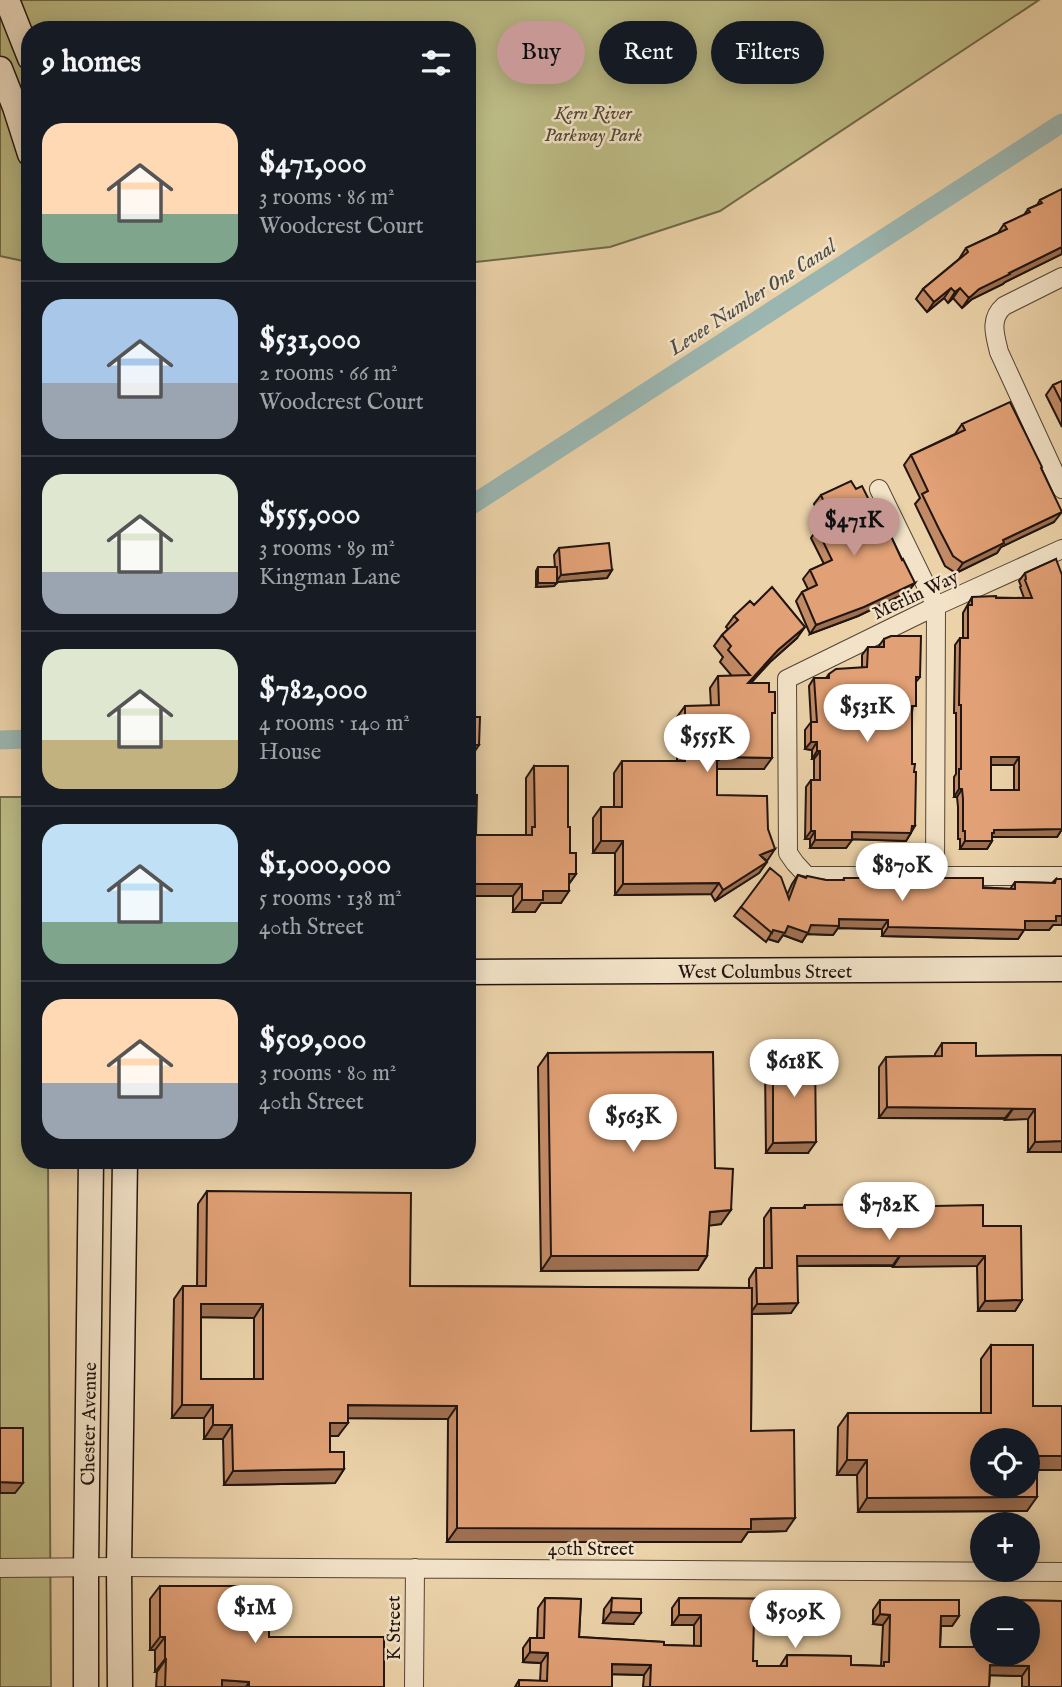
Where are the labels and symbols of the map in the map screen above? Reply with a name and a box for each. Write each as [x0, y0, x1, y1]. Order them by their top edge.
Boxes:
park label: Kern River Parkway Park [544, 102, 642, 148]
water label: Levee Number One Canal [663, 233, 843, 363]
pin: $471K [805, 498, 903, 558]
street label: Merlin Way [869, 565, 963, 626]
pin: $531K [818, 684, 916, 744]
pin: $555K [658, 714, 756, 774]
pin: $870K [853, 844, 951, 903]
street label: West Columbus Street [678, 961, 853, 985]
pin: $618K [745, 1040, 843, 1099]
pin: $563K [584, 1094, 682, 1154]
pin: $782K [840, 1182, 938, 1242]
street label: Chester Avenue [77, 1362, 103, 1486]
street label: 40th Street [548, 1538, 635, 1562]
pin: $1M [221, 1586, 289, 1645]
pin: $509K [746, 1590, 844, 1650]
street label: K Street [383, 1595, 407, 1661]

